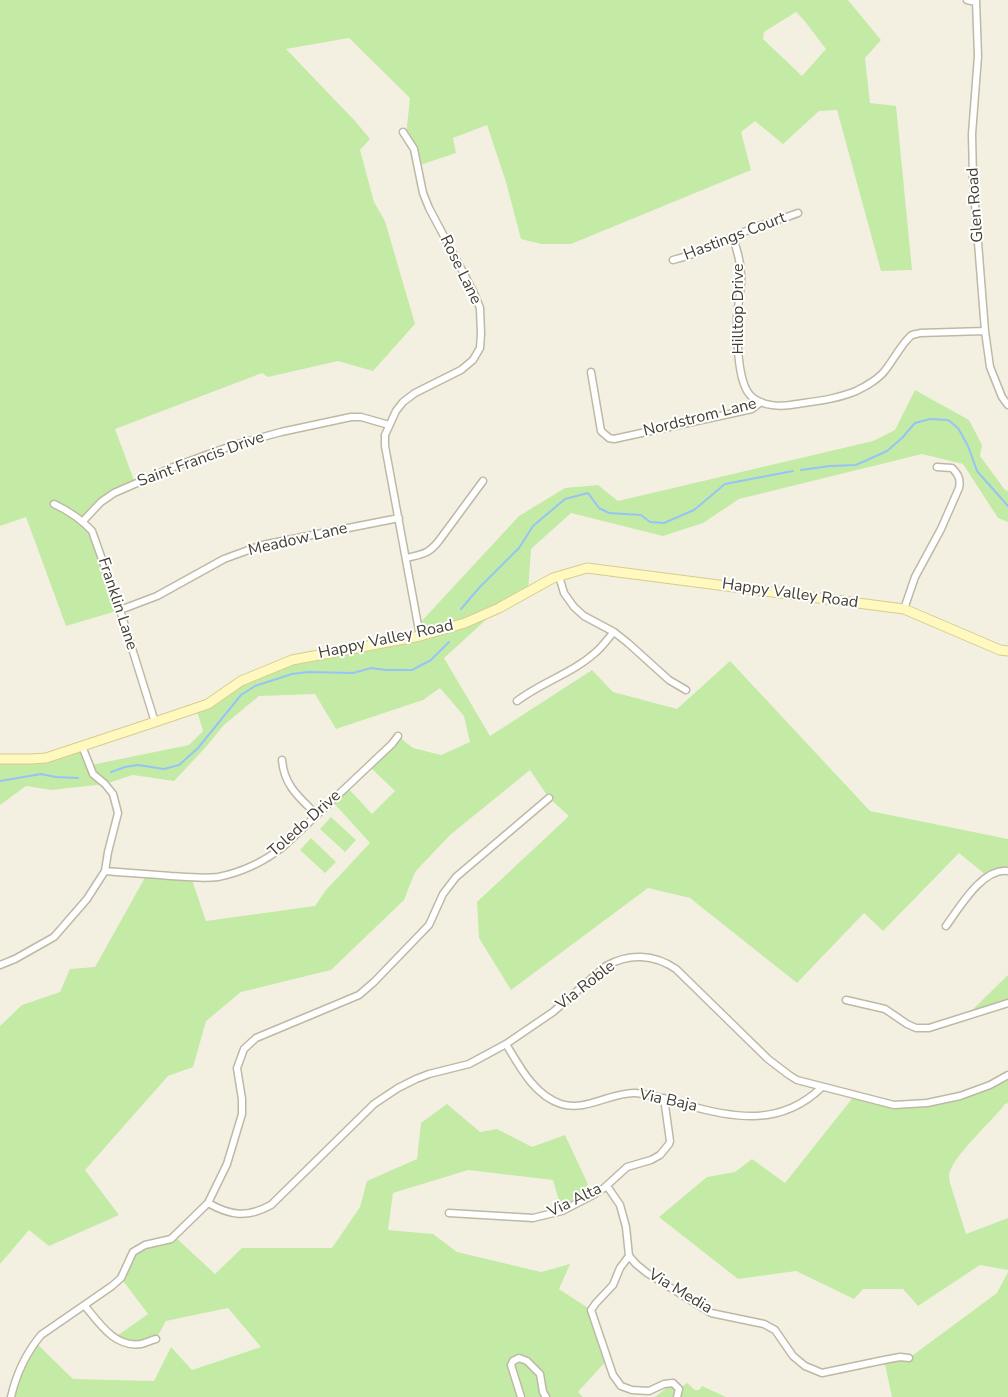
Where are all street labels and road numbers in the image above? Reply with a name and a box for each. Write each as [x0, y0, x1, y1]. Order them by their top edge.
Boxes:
street label: Glen Road [964, 167, 988, 243]
street label: Hastings Court [681, 209, 789, 265]
street label: Rose Lane [435, 232, 485, 308]
street label: Hilltop Drive [729, 263, 749, 355]
street label: Nordstrom Lane [641, 395, 759, 441]
street label: Saint Francis Drive [135, 428, 267, 492]
street label: Meadow Lane [247, 519, 349, 561]
street label: Franklin Lane [93, 555, 141, 653]
street label: Happy Valley Road [721, 575, 859, 613]
street label: Happy Valley Road [317, 616, 455, 664]
street label: Toledo Drive [265, 787, 345, 861]
street label: Via Roble [553, 957, 619, 1015]
street label: Via Baja [637, 1085, 699, 1117]
street label: Via Alta [545, 1180, 605, 1222]
street label: Via Media [645, 1265, 715, 1319]

